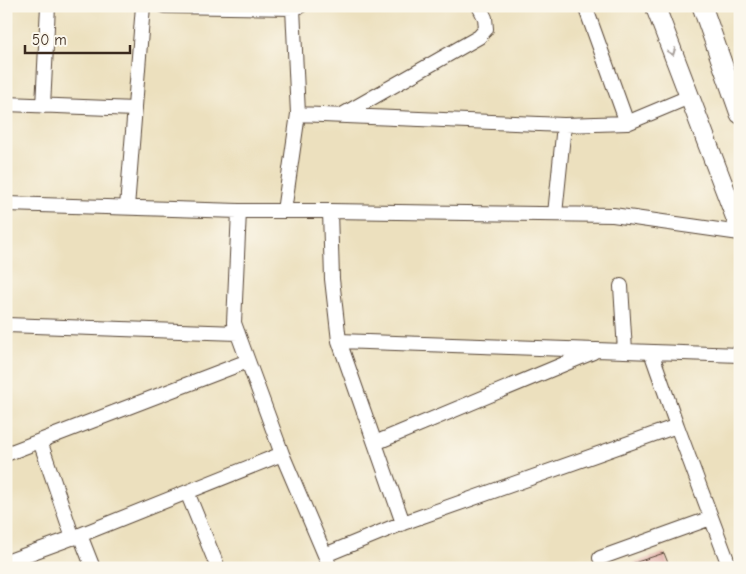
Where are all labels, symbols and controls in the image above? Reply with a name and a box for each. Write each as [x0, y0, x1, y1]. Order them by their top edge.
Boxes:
scale bar [25, 22, 130, 54]
text: 50 m [32, 31, 67, 49]
one-way arrow [666, 47, 676, 56]

